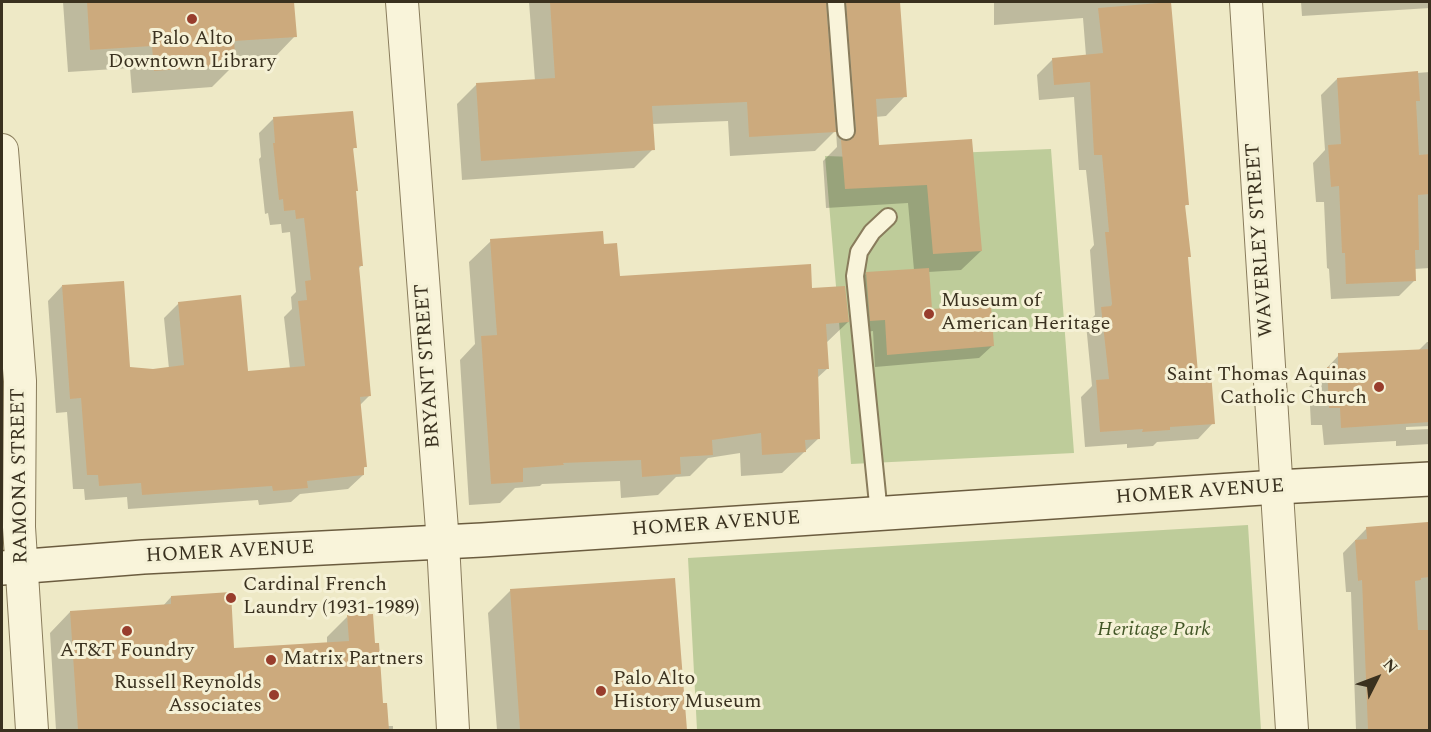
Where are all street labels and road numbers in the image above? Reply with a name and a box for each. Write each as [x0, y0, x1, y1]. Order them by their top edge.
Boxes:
street label: WAVERLEY STREET [1242, 142, 1280, 338]
street label: BRYANT STREET [411, 283, 447, 449]
street label: RAMONA STREET [7, 388, 35, 564]
street label: HOMER AVENUE [1115, 475, 1285, 511]
street label: HOMER AVENUE [631, 507, 801, 543]
street label: HOMER AVENUE [145, 537, 315, 569]

